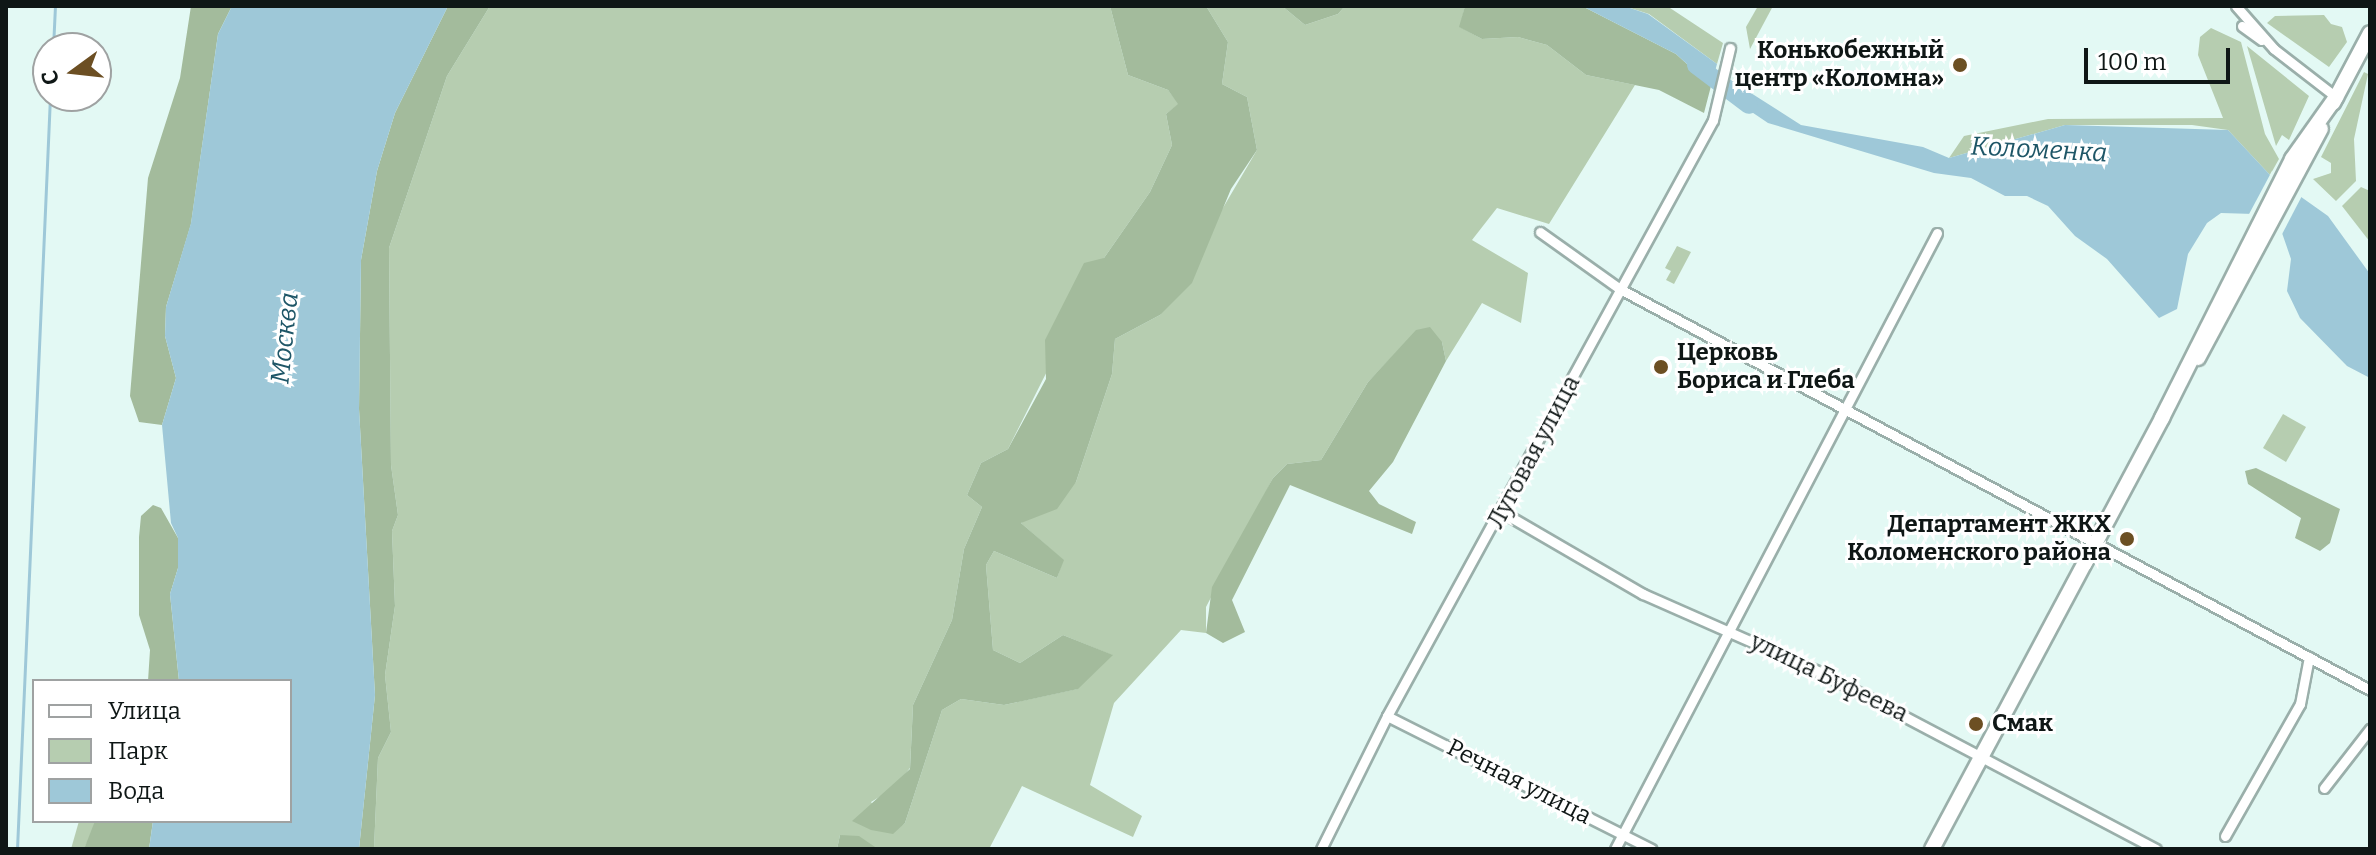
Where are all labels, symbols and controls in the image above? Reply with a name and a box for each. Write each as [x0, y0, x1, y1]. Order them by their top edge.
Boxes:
north arrow [32, 32, 112, 112]
scale bar [2088, 32, 2234, 82]
place label: Конькобежный центр «Коломна» [1735, 37, 1944, 93]
text: 100 m [2098, 48, 2166, 76]
marker: Конькобежный центр «Коломна» [1951, 56, 1969, 74]
text: С [35, 68, 65, 88]
water label: Коломенка [1970, 131, 2108, 169]
water label: Москва [265, 291, 305, 385]
place label: Церковь Бориса и Глеба [1677, 339, 1855, 395]
marker: Церковь Бориса и Глеба [1652, 358, 1670, 376]
street label: Луговая улица [1482, 371, 1586, 533]
place label: Департамент ЖКХ Коломенского района [1847, 511, 2111, 567]
marker: Департамент ЖКХ Коломенского района [2118, 530, 2136, 548]
street label: улица Буфеева [1745, 627, 1913, 729]
legend [32, 679, 292, 823]
text: Улица [108, 697, 181, 725]
place label: Смак [1992, 710, 2053, 738]
marker: Смак [1967, 715, 1985, 733]
street label: Речная улица [1442, 733, 1596, 831]
text: Парк [108, 737, 168, 765]
text: Вода [108, 777, 164, 805]

